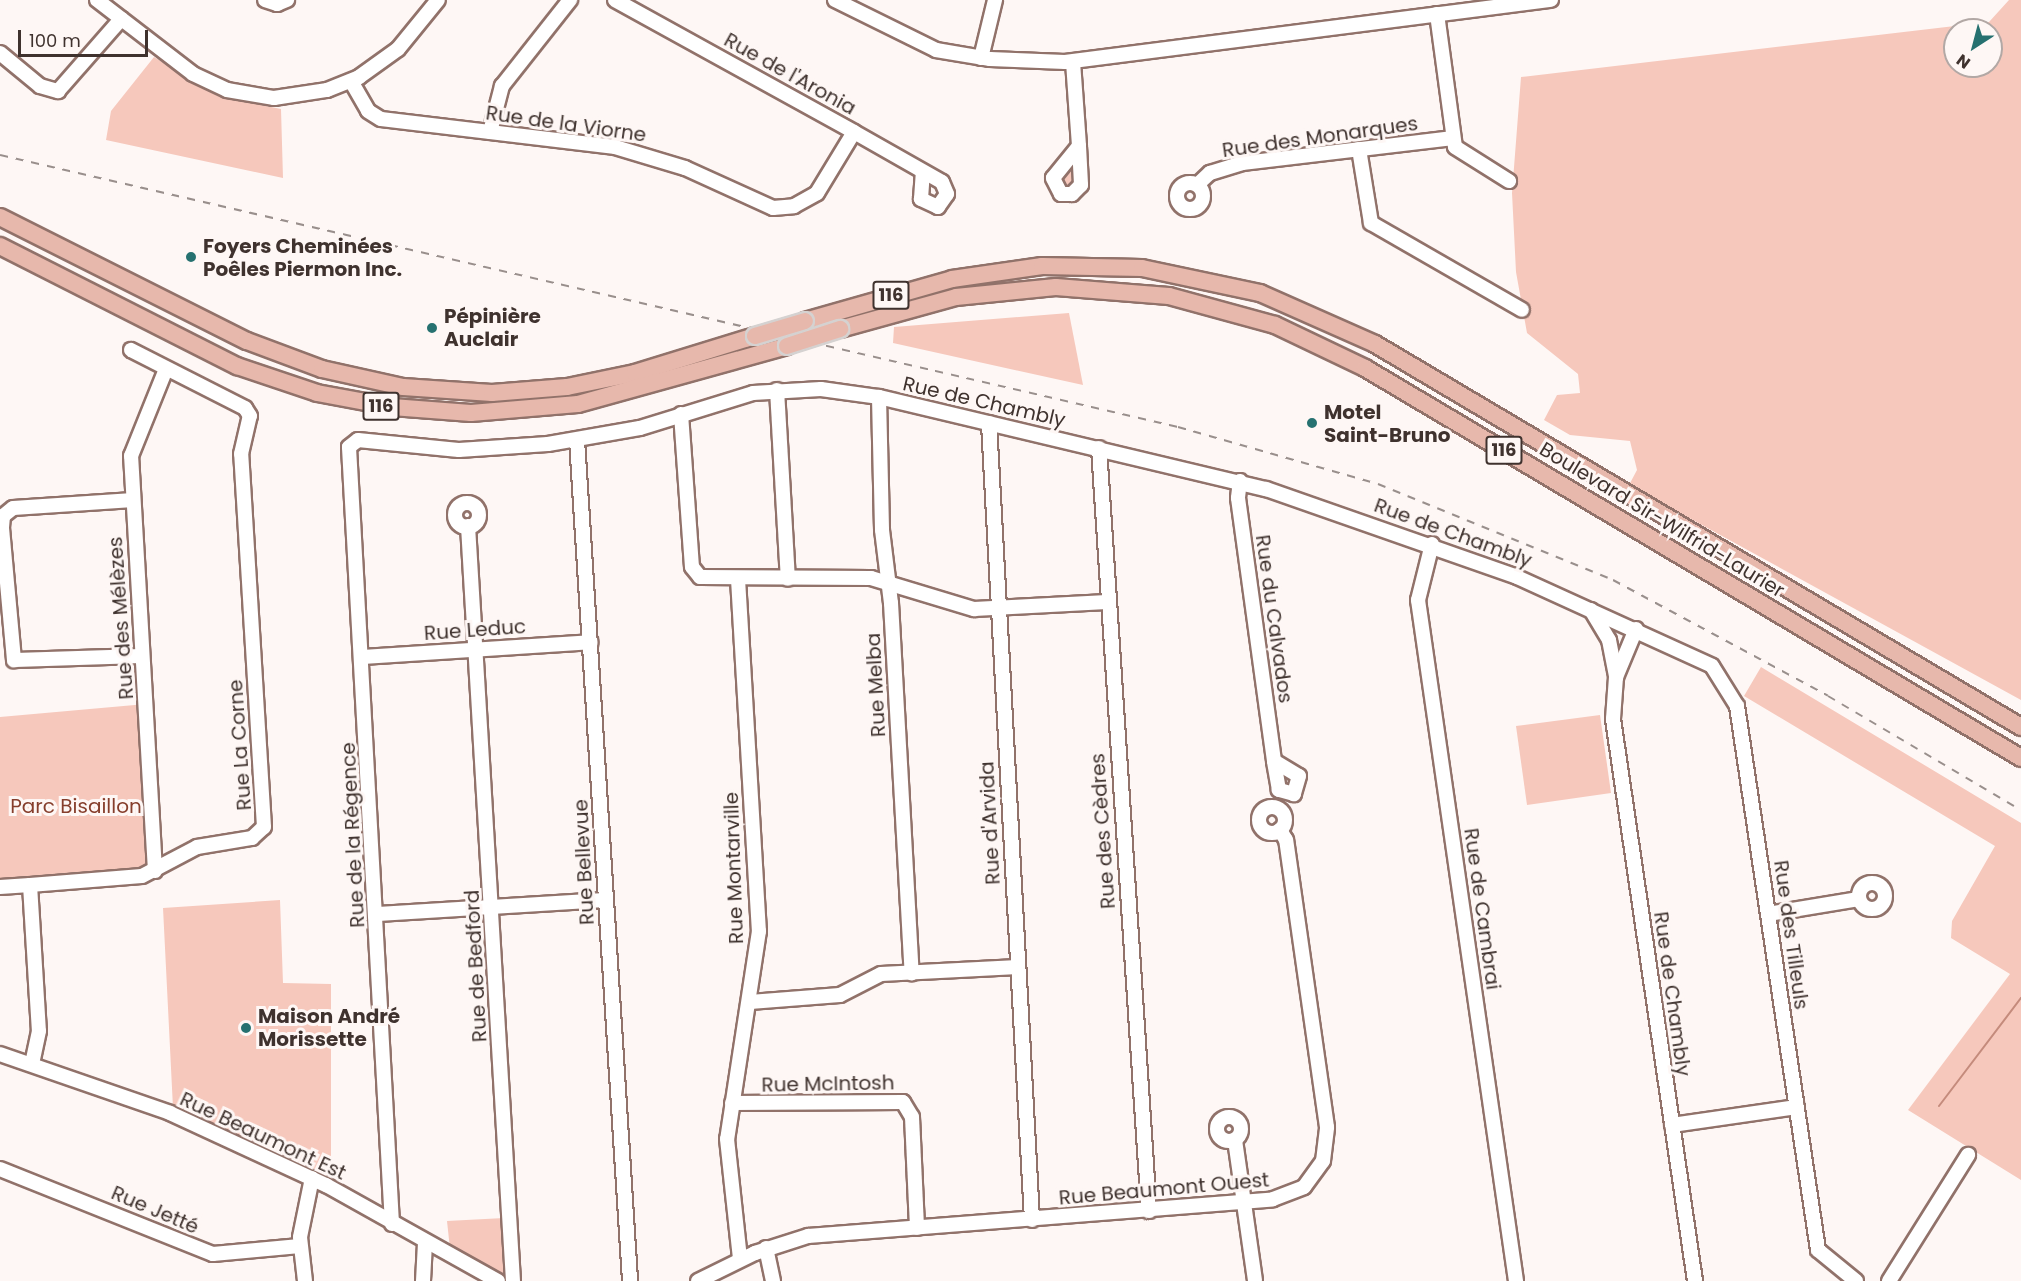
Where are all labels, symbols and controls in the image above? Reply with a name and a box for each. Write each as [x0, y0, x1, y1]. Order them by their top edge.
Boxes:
scale bar [21, 18, 152, 56]
north arrow [1943, 18, 2003, 78]
text: 100 m [29, 28, 81, 53]
street label: Rue de l'Aronia [720, 28, 860, 120]
text: N [1952, 49, 1975, 74]
street label: Rue de la Viorne [484, 101, 648, 147]
street label: Rue des Monarques [1221, 111, 1419, 163]
place label: Foyers Cheminées Poêles Piermon Inc. [203, 234, 402, 281]
marker: Foyers Cheminées Poêles Piermon Inc. [184, 250, 198, 264]
road number: 116 [872, 280, 910, 310]
place label: Pépinière Auclair [444, 304, 541, 351]
marker: Pépinière Auclair [425, 321, 439, 335]
street label: Rue de Chambly [900, 372, 1068, 432]
road number: 116 [362, 391, 400, 421]
place label: Motel Saint-Bruno [1324, 400, 1450, 447]
marker: Motel Saint-Bruno [1305, 416, 1319, 430]
road number: 116 [1484, 435, 1524, 465]
street label: Boulevard Sir-Wilfrid-Laurier [1535, 437, 1789, 603]
street label: Rue de Chambly [1371, 493, 1535, 573]
street label: Rue du Calvados [1250, 533, 1298, 705]
street label: Rue des Mélèzes [103, 536, 139, 700]
street label: Rue Leduc [423, 614, 527, 646]
street label: Rue Melba [861, 632, 891, 738]
street label: Rue La Corne [223, 679, 257, 811]
street label: Rue de la Régence [336, 742, 370, 928]
street label: Rue des Cèdres [1086, 752, 1120, 910]
street label: Rue d'Arvida [975, 761, 1005, 885]
street label: Rue Montarville [719, 792, 749, 944]
park label: Parc Bisaillon [10, 794, 142, 818]
street label: Rue Bellevue [569, 798, 599, 926]
street label: Rue de Cambrai [1459, 827, 1505, 991]
street label: Rue des Tilleuls [1769, 859, 1813, 1011]
street label: Rue de Bedford [460, 889, 492, 1043]
street label: Rue de Chambly [1649, 910, 1695, 1078]
place label: Maison André Morissette [258, 1005, 400, 1052]
marker: Maison André Morissette [239, 1021, 253, 1035]
street label: Rue McIntosh [761, 1071, 895, 1097]
street label: Rue Beaumont Est [176, 1087, 350, 1185]
street label: Rue Beaumont Ouest [1058, 1168, 1270, 1210]
street label: Rue Jetté [108, 1181, 202, 1239]

